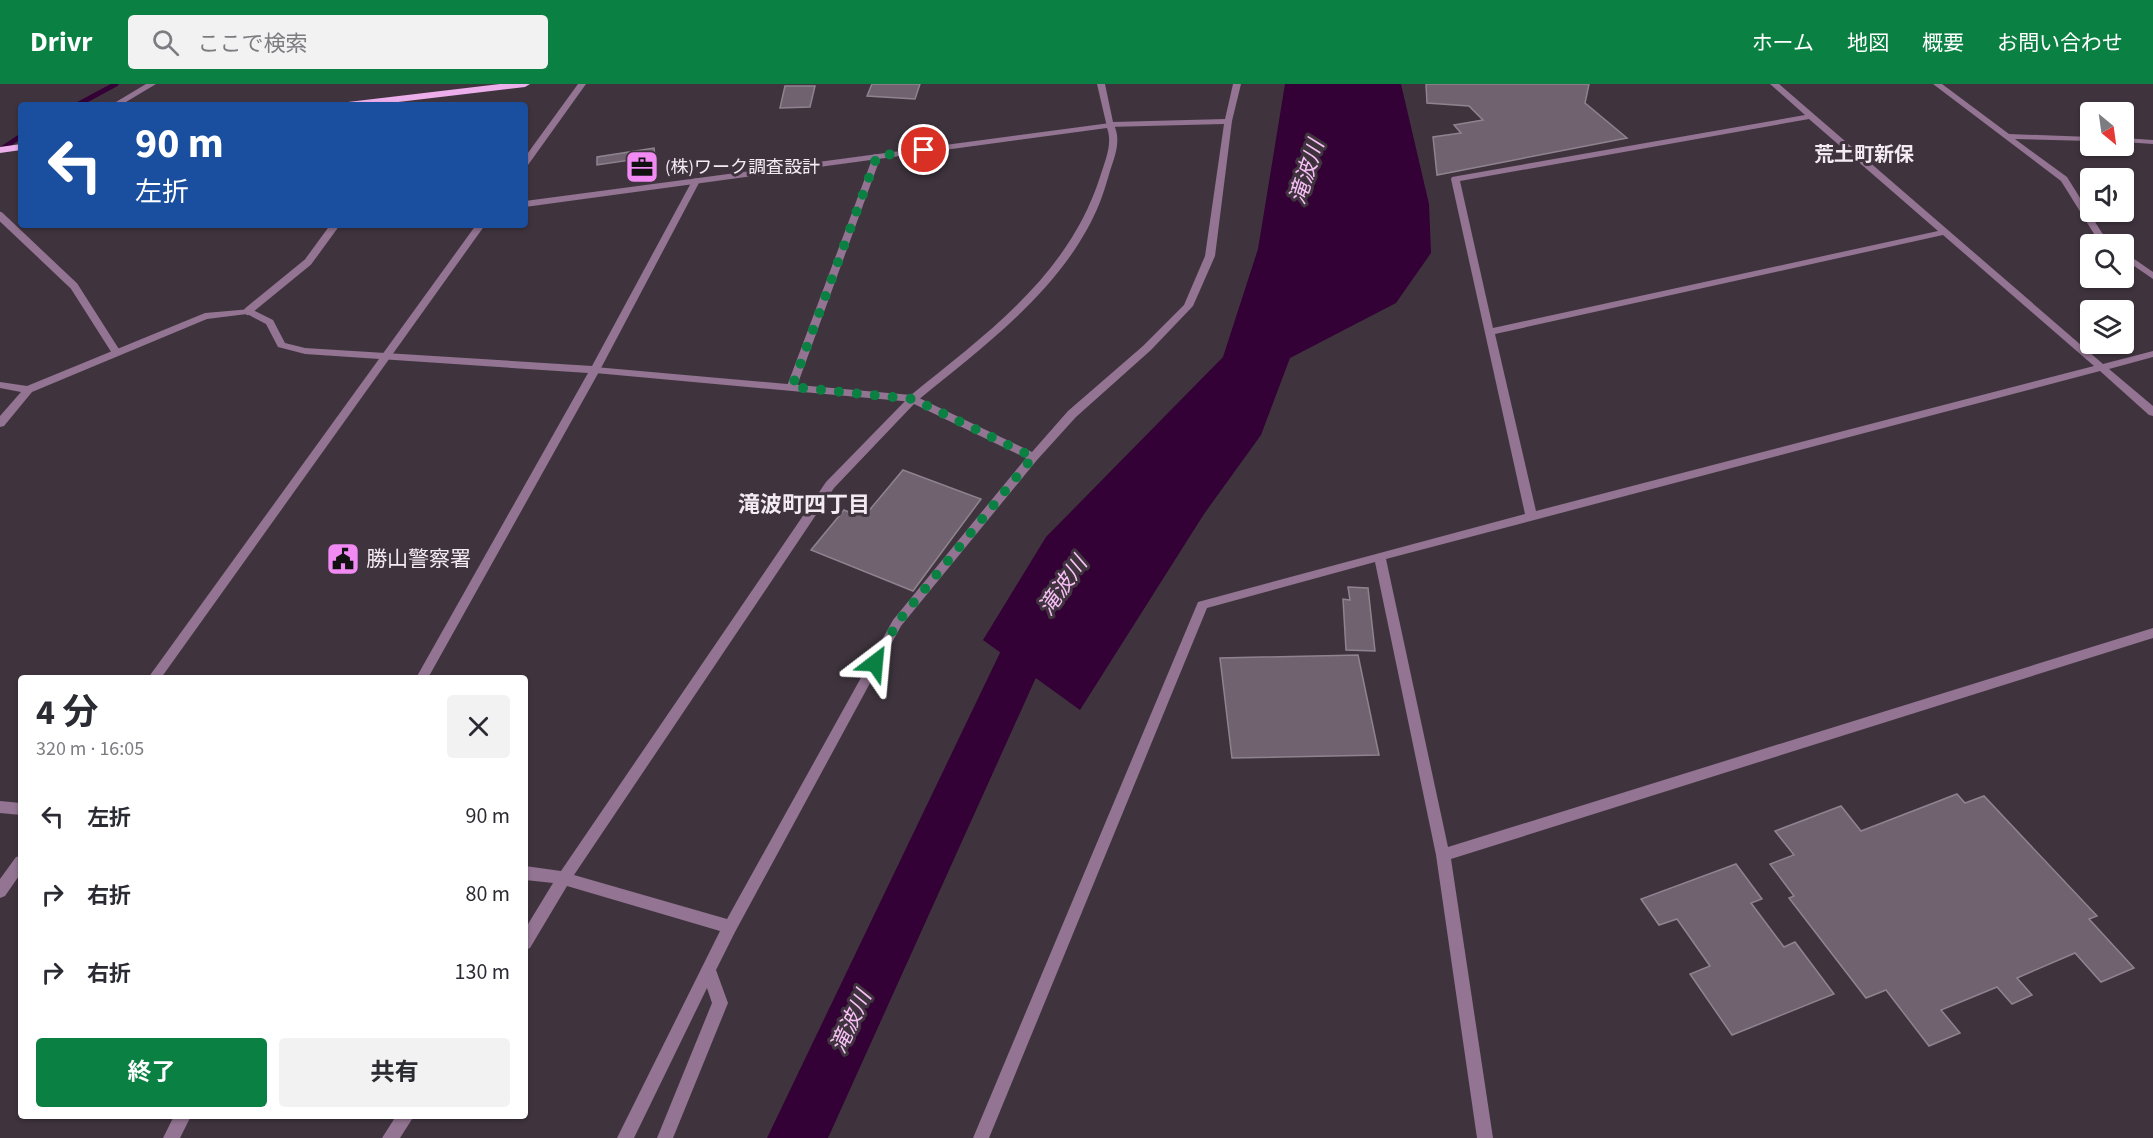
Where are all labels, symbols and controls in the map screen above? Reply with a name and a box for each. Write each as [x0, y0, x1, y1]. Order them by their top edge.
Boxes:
search box [128, 15, 548, 69]
text: Drivr [30, 22, 92, 62]
icon: search [149, 26, 182, 59]
text: ここで検索 [197, 28, 307, 60]
text: ホーム [1752, 28, 1814, 58]
text: 地図 [1847, 28, 1889, 58]
text: 概要 [1922, 28, 1964, 58]
text: お問い合わせ [1997, 28, 2123, 58]
north arrow [2080, 102, 2134, 156]
map controls [2080, 102, 2134, 354]
text: 90 m [135, 114, 224, 174]
pin [898, 124, 949, 175]
icon: left [36, 126, 114, 204]
icon: arrive [907, 133, 940, 166]
water label: 滝波川 [1282, 134, 1333, 208]
district label: 荒土町新保 [1814, 141, 1914, 169]
office icon: (株)ワーク調査設計 [624, 149, 660, 185]
place label: (株)ワーク調査設計 [665, 155, 820, 180]
button: sound [2080, 168, 2134, 222]
text: 左折 [135, 173, 189, 212]
button: search [2080, 234, 2134, 288]
button: layers [2080, 300, 2134, 354]
district label: 滝波町四丁目 [738, 489, 870, 521]
public building icon: 勝山警察署 [325, 541, 361, 577]
place label: 勝山警察署 [366, 544, 471, 574]
water label: 滝波川 [1031, 548, 1096, 622]
position arrow [843, 631, 907, 695]
text: 4 分 [36, 687, 98, 738]
button: close [447, 695, 510, 758]
text: 320 m · 16:05 [36, 735, 144, 763]
icon: left [36, 800, 69, 833]
text: 90 m [465, 800, 510, 832]
text: 左折 [87, 802, 131, 834]
icon: right [36, 878, 69, 911]
text: 80 m [465, 878, 510, 910]
text: 右折 [87, 880, 131, 912]
icon: right [36, 956, 69, 989]
text: 130 m [455, 956, 510, 988]
text: 右折 [87, 958, 131, 990]
water label: 滝波川 [823, 984, 880, 1059]
button: 終了 [36, 1038, 267, 1107]
button: 共有 [279, 1038, 510, 1107]

